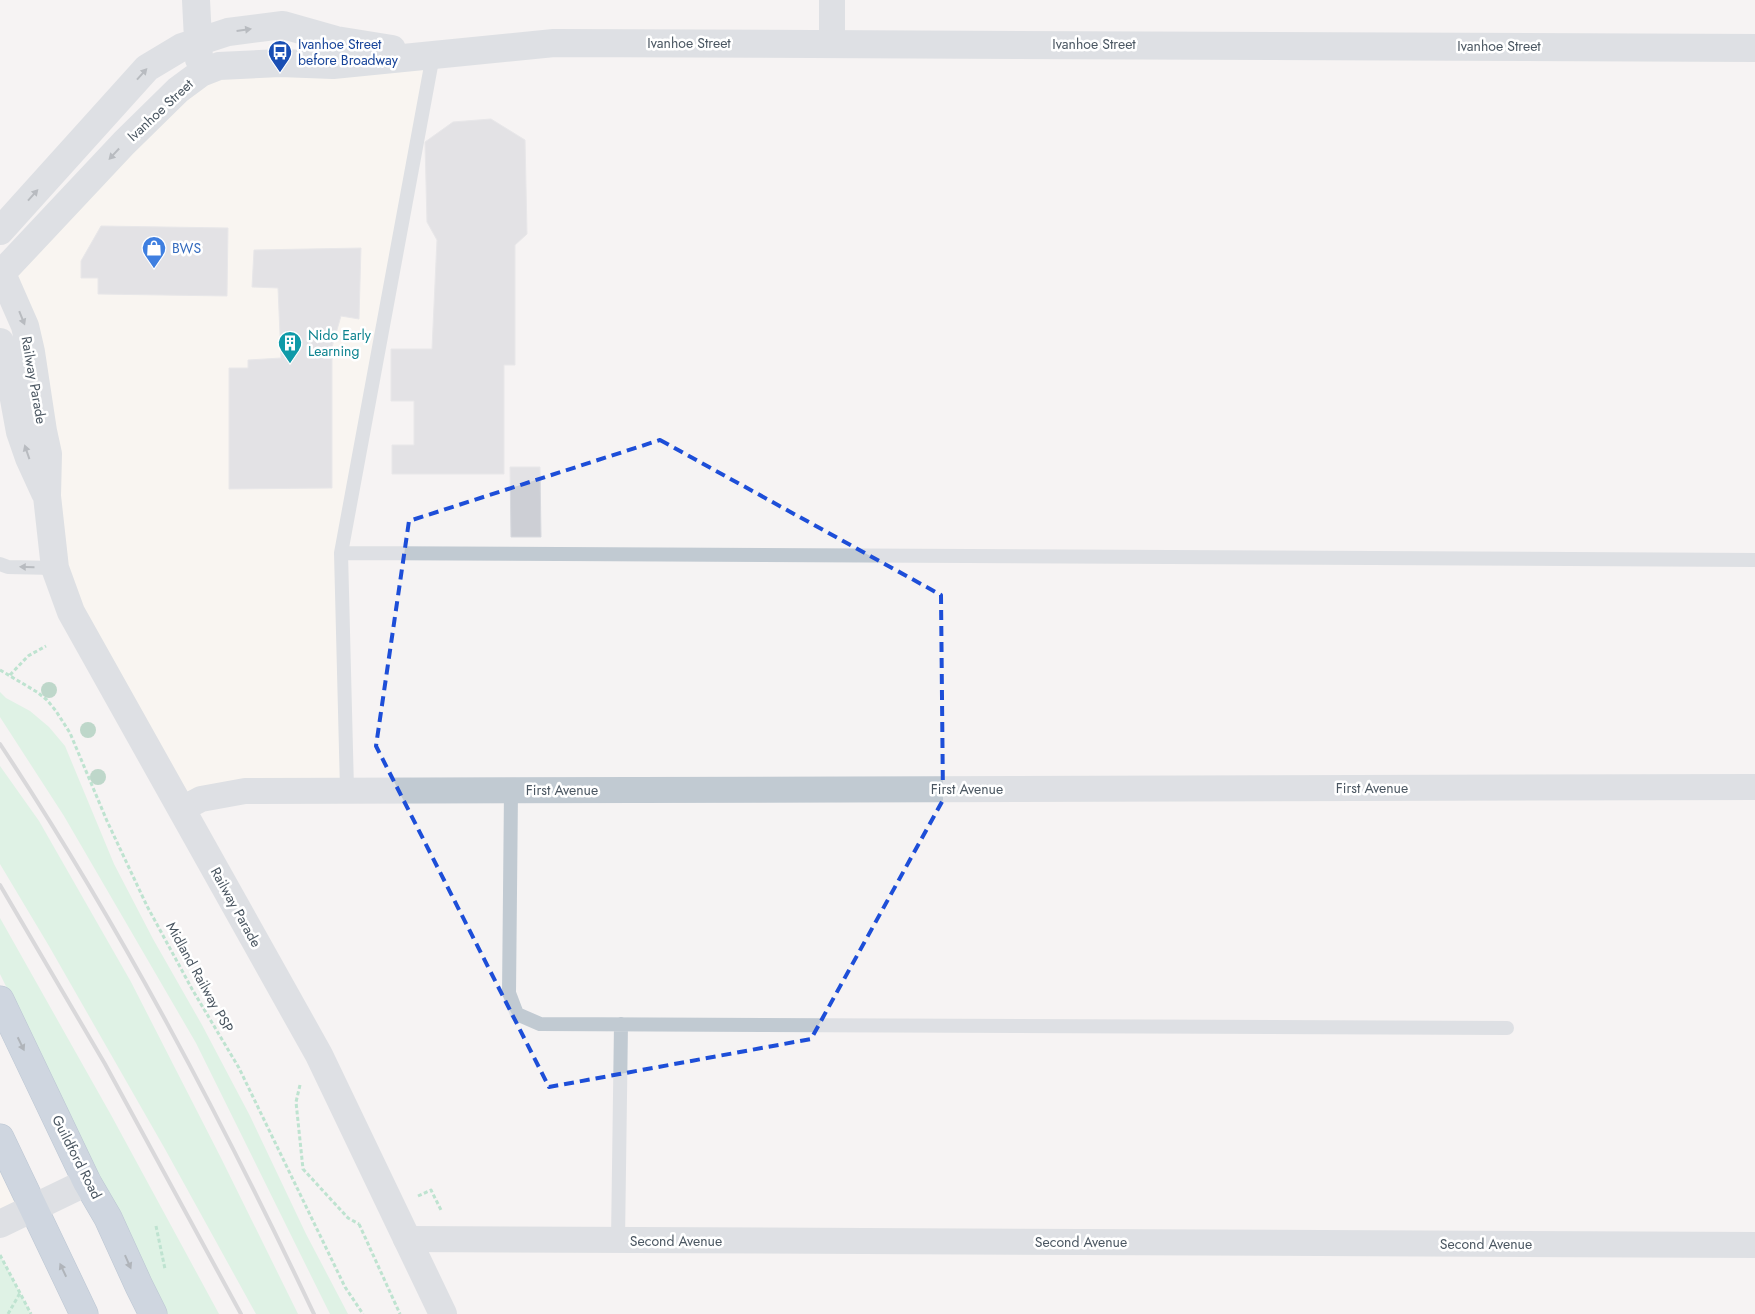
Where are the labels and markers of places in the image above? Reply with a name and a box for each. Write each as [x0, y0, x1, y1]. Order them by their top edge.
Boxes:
place label: Ivanhoe Street before Broadway [298, 34, 399, 70]
bus stop icon: Ivanhoe Street before Broadway [267, 39, 293, 73]
shop icon: BWS [141, 235, 167, 269]
place label: BWS [172, 238, 201, 258]
place label: Nido Early Learning [308, 325, 372, 361]
building icon: Nido Early Learning [277, 330, 303, 364]

